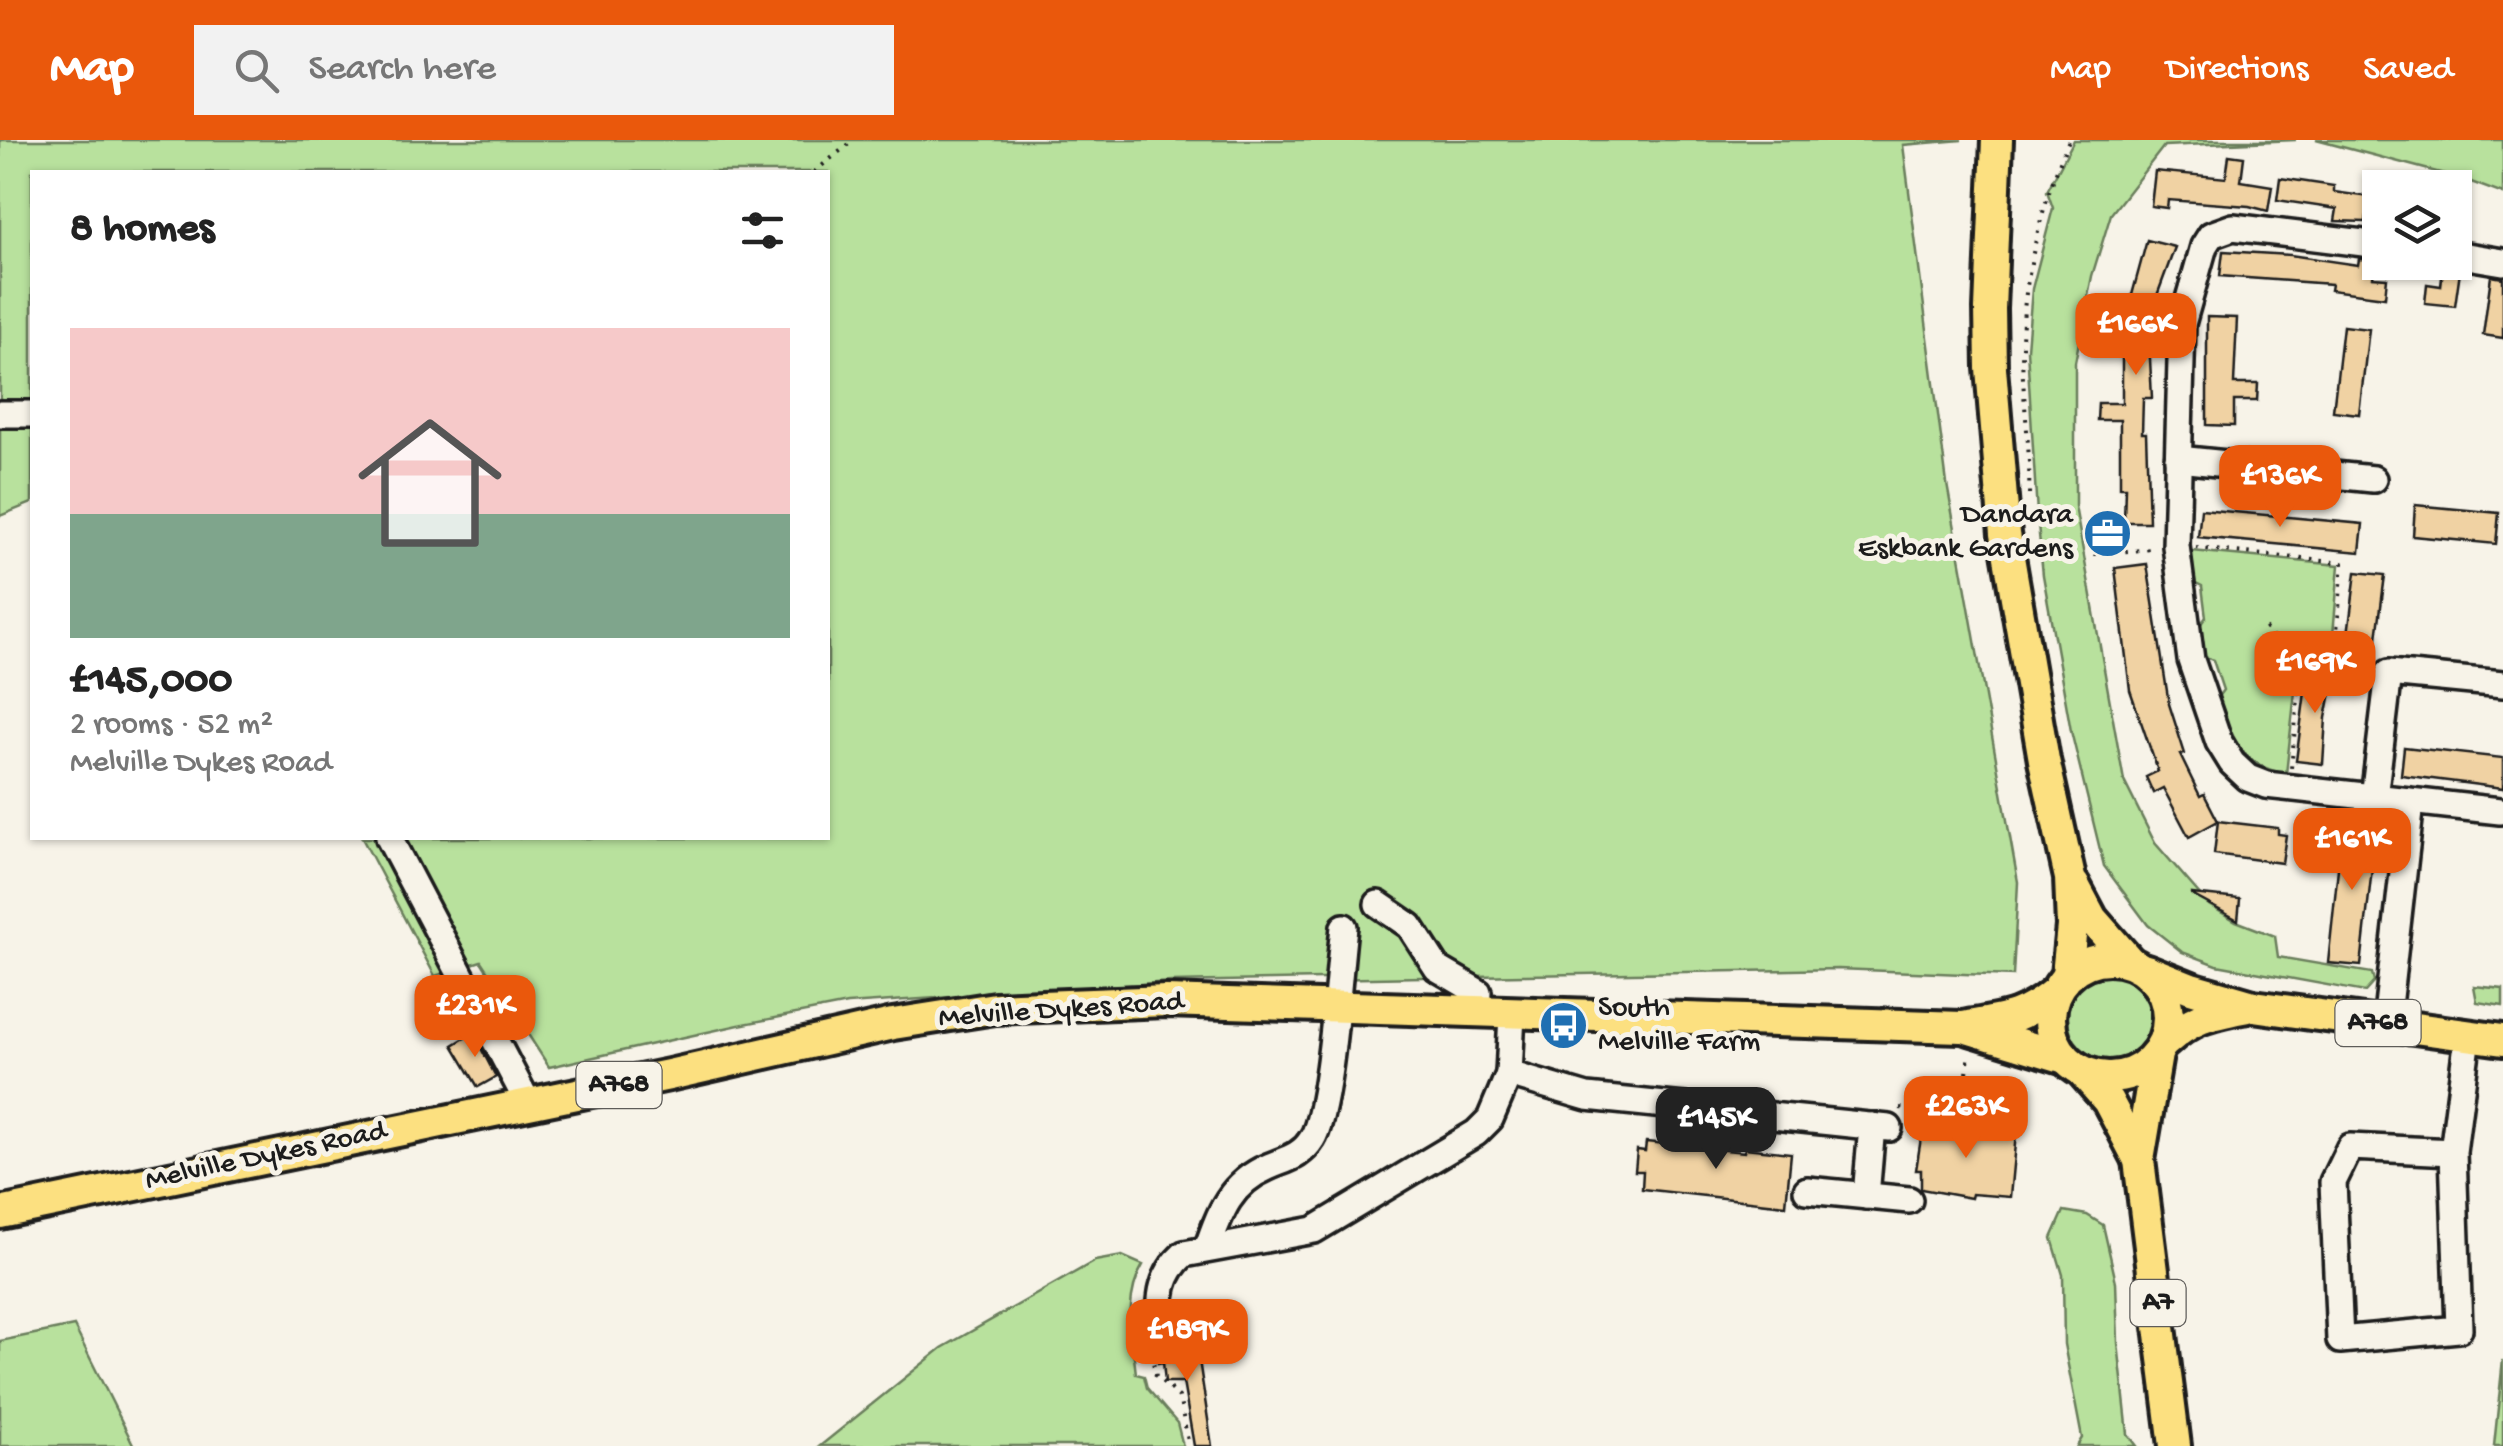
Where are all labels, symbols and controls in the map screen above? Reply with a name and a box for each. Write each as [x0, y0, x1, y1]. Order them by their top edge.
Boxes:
search box [194, 25, 894, 115]
text: Map [50, 42, 134, 99]
icon: search [229, 43, 284, 98]
text: Search here [309, 48, 496, 92]
text: Map [2050, 50, 2111, 91]
text: Directions [2166, 50, 2308, 91]
text: Saved [2363, 50, 2453, 91]
map controls [2362, 170, 2472, 280]
button: layers [2362, 170, 2472, 280]
icon: filters [735, 203, 790, 258]
text: 8 homes [70, 206, 214, 255]
pin: £166K [2066, 293, 2206, 378]
text: £166K [2097, 306, 2175, 344]
icon: home [340, 393, 520, 573]
pin: £136K [2210, 445, 2350, 530]
text: £136K [2241, 458, 2319, 496]
place label: Dandara Eskbank Gardens [1858, 499, 2074, 568]
office icon: Dandara Eskbank Gardens [2082, 507, 2134, 559]
pin: £169K [2245, 631, 2385, 716]
text: £169K [2277, 644, 2354, 682]
text: £145,000 [70, 658, 232, 707]
text: 2 rooms · 52 m² [70, 707, 273, 745]
text: Melville Dykes Road [70, 745, 332, 783]
pin: £161K [2282, 808, 2422, 893]
text: £161K [2315, 821, 2389, 859]
pin: £231K [405, 975, 545, 1060]
street label: Melville Dykes Road [937, 985, 1187, 1037]
text: £231K [436, 988, 514, 1026]
place label: South Melville Farm [1598, 992, 1760, 1061]
bus stop icon: South Melville Farm [1537, 1000, 1589, 1052]
road number: A768 [2336, 1000, 2420, 1046]
road number: A768 [576, 1062, 662, 1108]
pin: £263K [1896, 1076, 2036, 1161]
pin: £145K [1646, 1087, 1786, 1172]
text: £263K [1926, 1089, 2006, 1127]
text: £145K [1678, 1100, 1754, 1138]
street label: Melville Dykes Road [142, 1114, 392, 1200]
road number: A7 [2130, 1280, 2186, 1326]
pin: £189K [1117, 1299, 1257, 1384]
text: £189K [1148, 1312, 1226, 1350]

